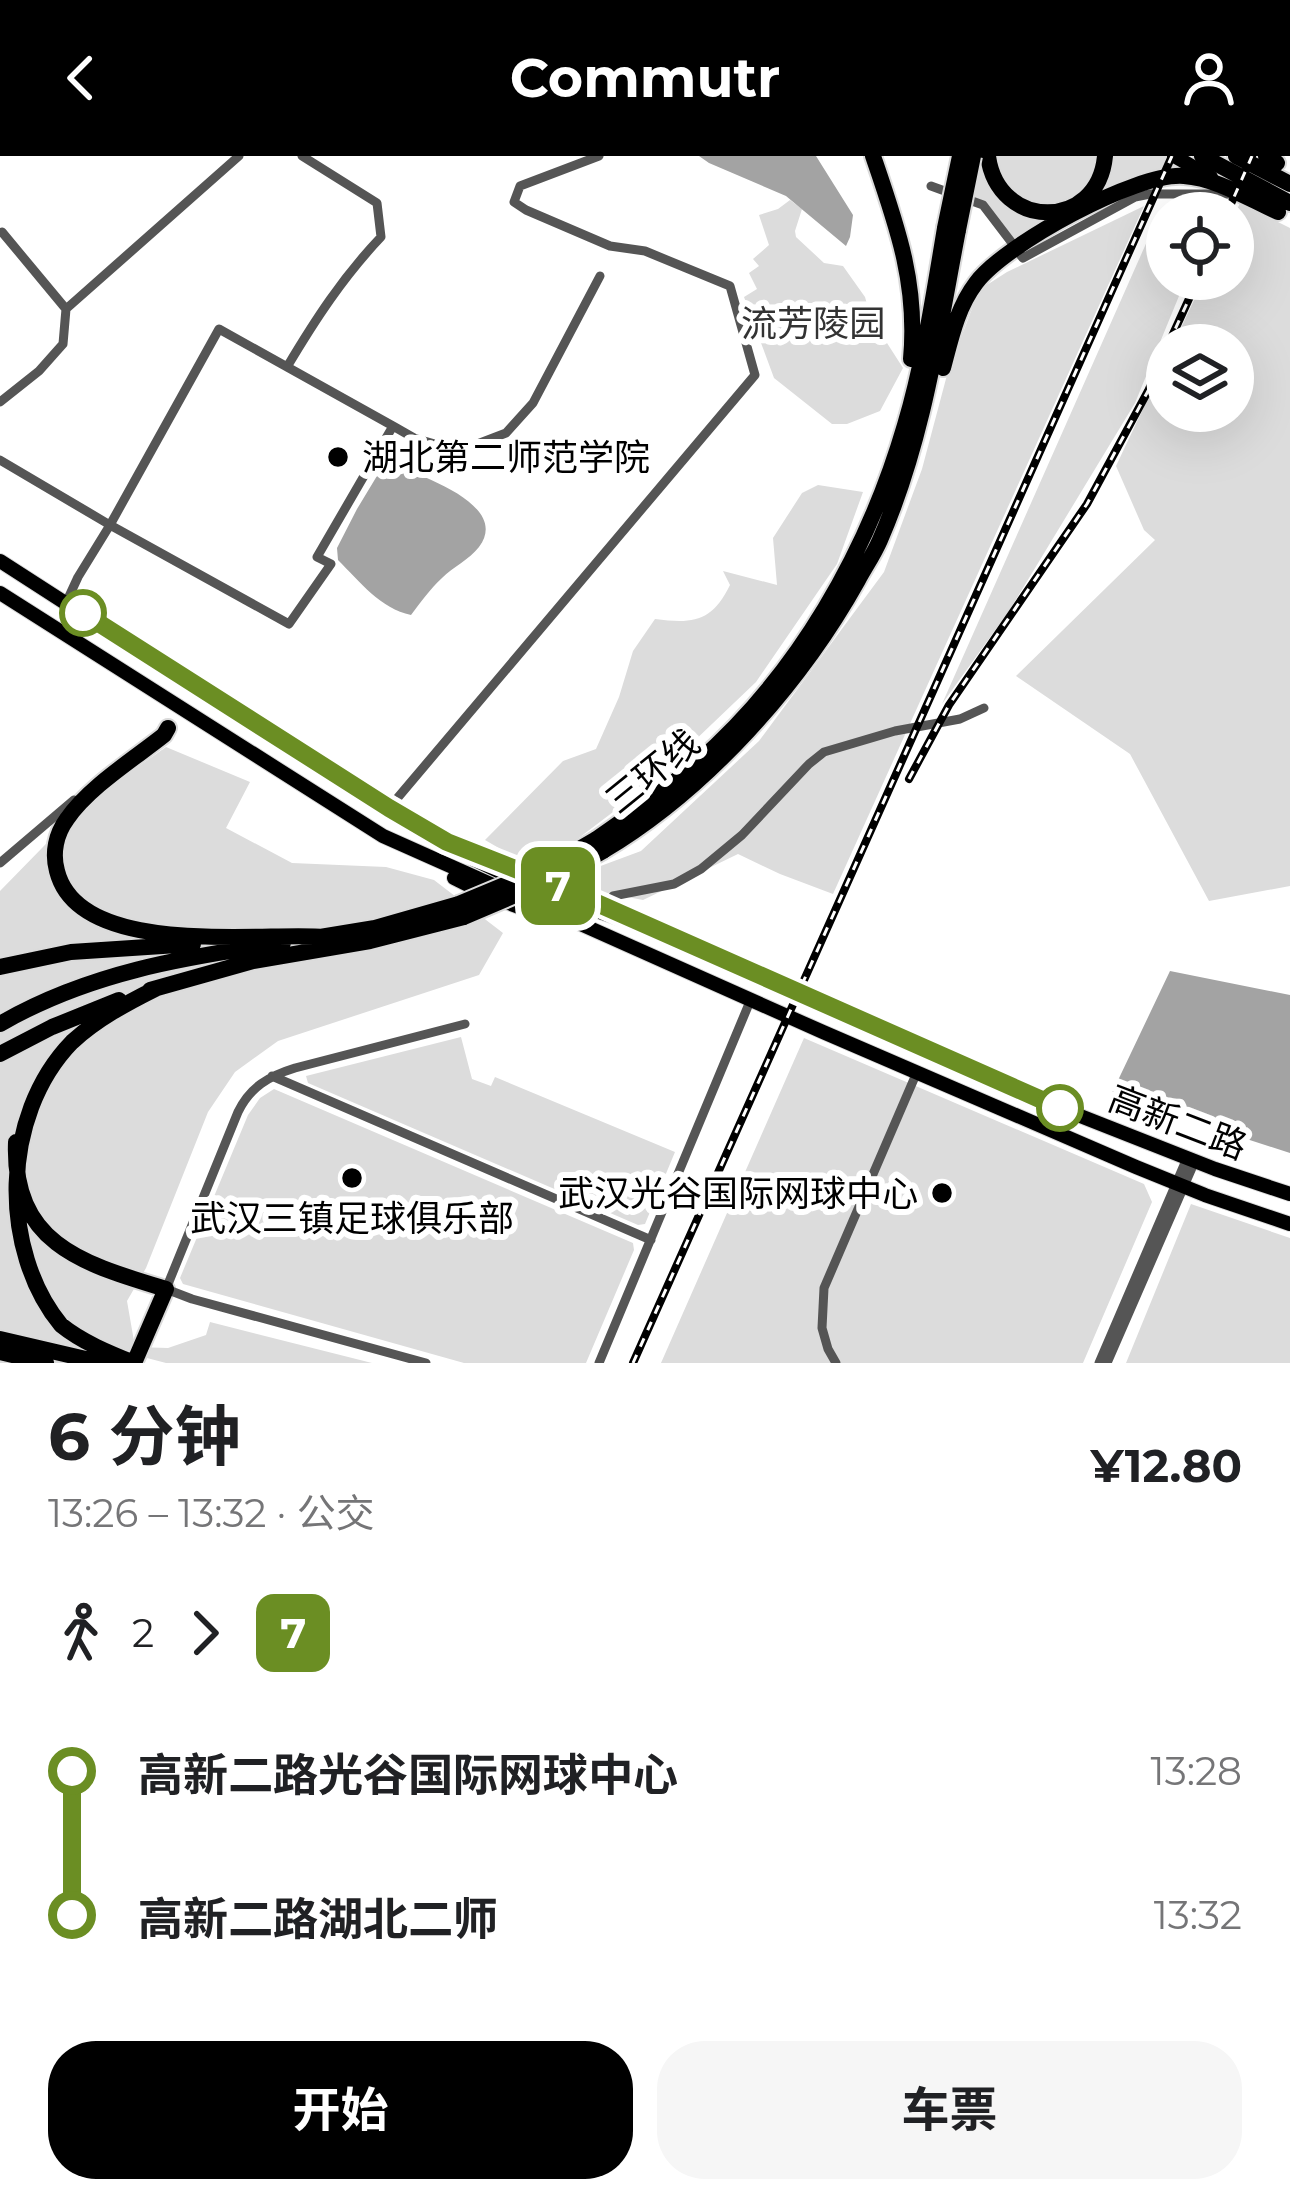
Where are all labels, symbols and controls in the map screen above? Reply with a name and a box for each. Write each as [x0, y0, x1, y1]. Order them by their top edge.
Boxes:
icon: back [48, 45, 114, 111]
text: Commutr [510, 45, 780, 111]
icon: person [1176, 45, 1242, 111]
map controls [1146, 192, 1254, 432]
button: locate [1146, 192, 1254, 300]
park label: 流芳陵园 [741, 301, 885, 345]
button: layers [1146, 324, 1254, 432]
place label: 湖北第二师范学院 [362, 435, 650, 479]
marker: 湖北第二师范学院 [325, 444, 351, 470]
unlabelled marker [61, 591, 105, 635]
street label: 三环线 [596, 720, 708, 822]
line badge: 7 [519, 847, 597, 925]
text: 7 [545, 860, 571, 912]
street label: 高新二路 [1103, 1076, 1253, 1168]
unlabelled marker [1038, 1086, 1082, 1130]
marker: 武汉三镇足球俱乐部 [339, 1165, 365, 1191]
place label: 武汉光谷国际网球中心 [558, 1171, 918, 1215]
marker: 武汉光谷国际网球中心 [929, 1180, 955, 1206]
place label: 武汉三镇足球俱乐部 [190, 1196, 514, 1240]
text: 6 分钟 [48, 1396, 241, 1477]
text: ¥12.80 [1090, 1438, 1242, 1493]
text: 13:26 – 13:32 · 公交 [48, 1489, 375, 1537]
icon: walk [48, 1600, 114, 1666]
icon: forward [172, 1600, 238, 1666]
text: 7 [280, 1607, 306, 1659]
text: 2 [132, 1609, 154, 1657]
text: 高新二路光谷国际网球中心 [138, 1747, 678, 1802]
text: 13:28 [1151, 1747, 1242, 1795]
text: 高新二路湖北二师 [138, 1891, 498, 1946]
text: 13:32 [1154, 1891, 1242, 1939]
button: 开始 [48, 2041, 633, 2179]
button: 车票 [657, 2041, 1242, 2179]

